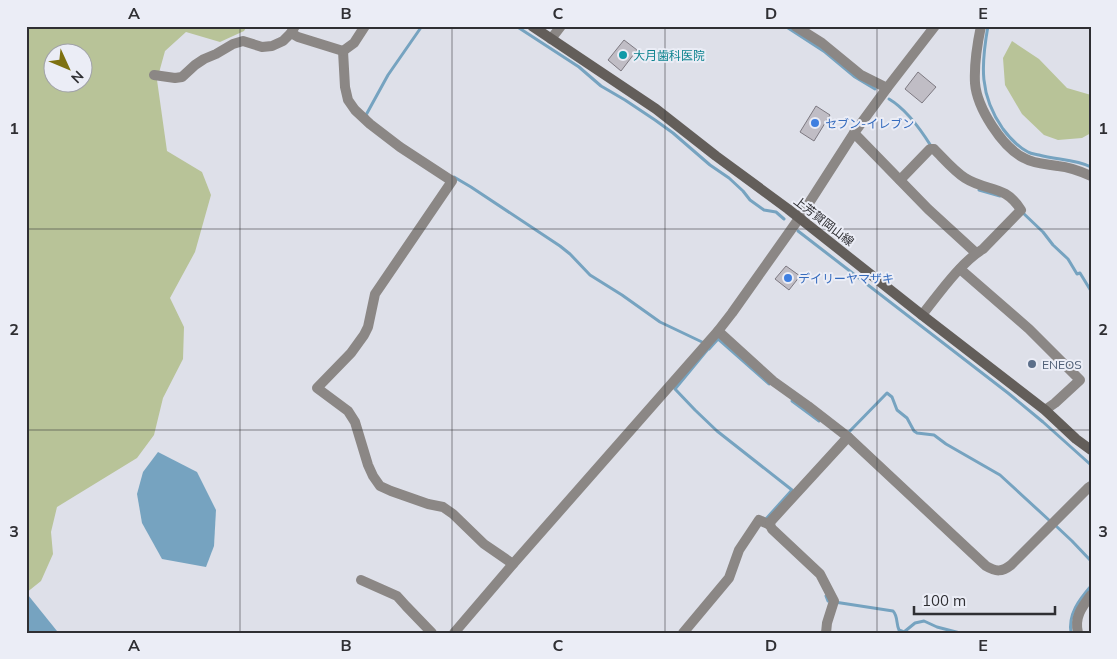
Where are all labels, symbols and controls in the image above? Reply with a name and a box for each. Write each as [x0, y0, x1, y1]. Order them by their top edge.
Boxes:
text: A [128, 3, 140, 23]
text: B [340, 3, 352, 23]
text: C [553, 3, 564, 23]
text: D [765, 3, 777, 23]
text: E [978, 3, 988, 23]
north arrow [42, 42, 92, 92]
place label: 大月歯科医院 [633, 48, 705, 63]
marker: 大月歯科医院 [617, 49, 629, 61]
text: N [67, 67, 87, 87]
place label: セブン-イレブン [825, 116, 914, 131]
marker: セブン-イレブン [809, 117, 821, 129]
text: 1 [9, 118, 19, 138]
text: 1 [1098, 118, 1108, 138]
street label: 上芳賀岡山線 [791, 193, 857, 249]
place label: デイリーヤマザキ [798, 271, 894, 286]
marker: デイリーヤマザキ [782, 272, 794, 284]
text: 2 [9, 319, 19, 339]
text: 2 [1098, 319, 1108, 339]
place label: ENEOS [1042, 357, 1082, 372]
marker: ENEOS [1026, 358, 1038, 370]
text: 3 [9, 521, 19, 541]
text: 3 [1098, 521, 1108, 541]
scale bar [914, 584, 1056, 616]
text: 100 m [922, 591, 966, 610]
text: A [128, 635, 140, 655]
text: B [340, 635, 352, 655]
text: C [553, 635, 564, 655]
text: D [765, 635, 777, 655]
text: E [978, 635, 988, 655]

